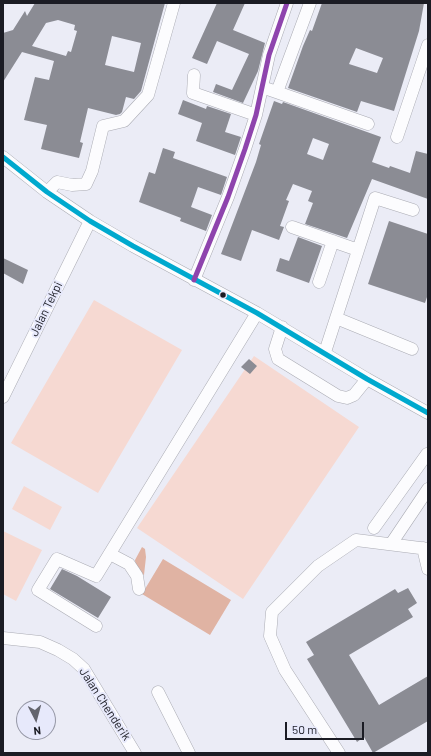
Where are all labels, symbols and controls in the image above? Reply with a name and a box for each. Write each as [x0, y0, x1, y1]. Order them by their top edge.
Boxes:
street label: Jalan Tekpi [27, 279, 65, 339]
unlabelled marker [218, 290, 228, 300]
street label: Jalan Chenderik [76, 665, 134, 743]
north arrow [16, 700, 56, 740]
scale bar [287, 714, 366, 740]
text: 50 m [292, 722, 317, 736]
text: N [33, 725, 42, 738]

